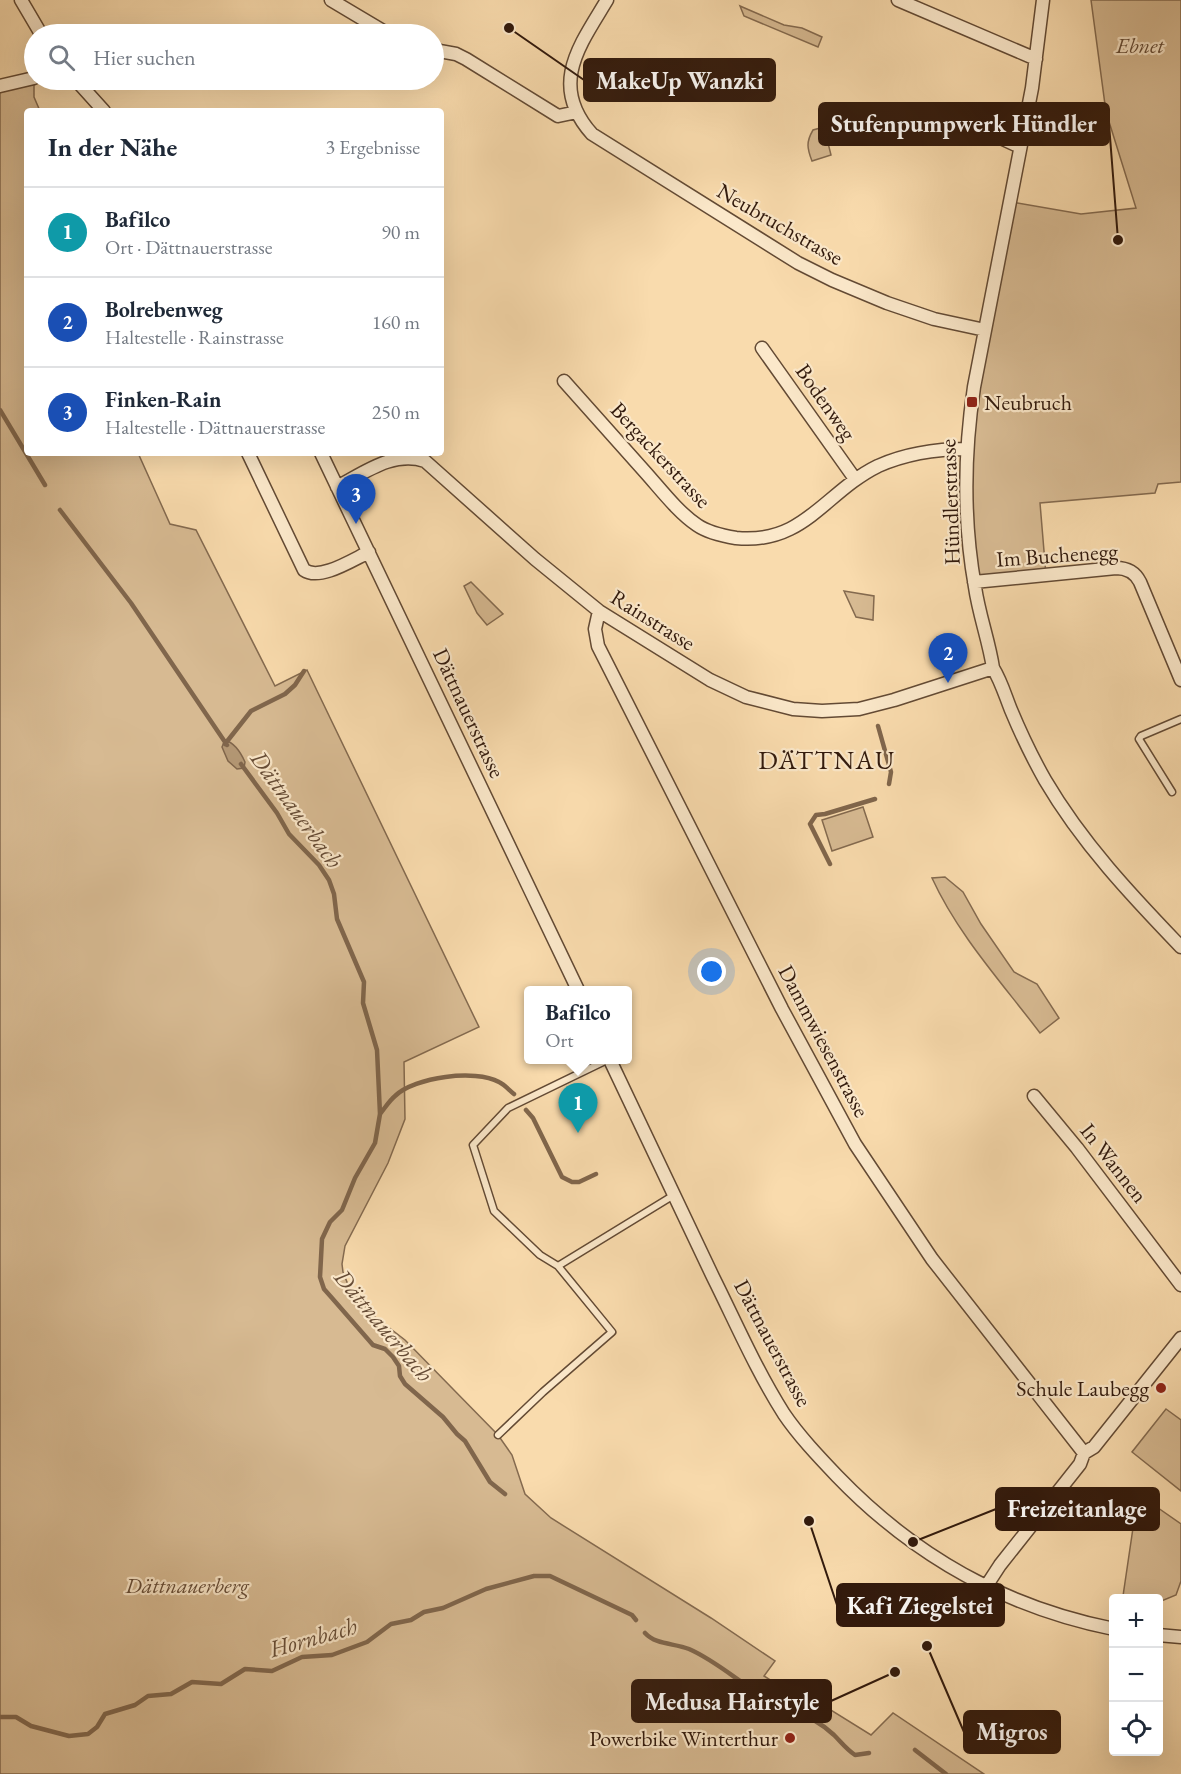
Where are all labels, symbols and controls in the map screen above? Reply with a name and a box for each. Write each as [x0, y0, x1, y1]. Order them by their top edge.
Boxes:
search box [24, 24, 444, 90]
park label: Ebnet [1115, 31, 1166, 60]
icon: search [45, 41, 78, 74]
text: Hier suchen [93, 43, 196, 72]
callout: MakeUp Wanzki [584, 59, 775, 101]
text: MakeUp Wanzki [596, 65, 764, 96]
callout: Stufenpumpwerk Hündler [819, 103, 1109, 145]
text: Stufenpumpwerk Hündler [831, 108, 1097, 139]
text: In der Nähe [48, 130, 177, 164]
text: 3 Ergebnisse [325, 134, 420, 160]
street label: Neubruchstrasse [712, 176, 849, 272]
text: Bafilco [105, 205, 170, 234]
text: 1 [62, 219, 73, 245]
text: 90 m [381, 219, 420, 245]
text: Ort · Dättnauerstrasse [105, 234, 273, 260]
text: Bolrebenweg [105, 295, 223, 324]
text: 2 [62, 309, 73, 335]
text: 160 m [372, 309, 420, 335]
text: Haltestelle · Rainstrasse [105, 324, 284, 350]
street label: Bodenweg [789, 358, 863, 446]
text: Finken-Rain [105, 385, 221, 414]
place label: Neubruch [984, 388, 1072, 417]
marker: Neubruch [965, 395, 979, 409]
street label: Bergackerstrasse [604, 396, 718, 515]
text: 3 [62, 399, 73, 425]
text: 250 m [372, 399, 420, 425]
text: Haltestelle · Dättnauerstrasse [105, 414, 325, 440]
street label: Hündlerstrasse [933, 438, 967, 566]
pin: 3 [336, 474, 376, 524]
street label: Im Buchenegg [995, 536, 1119, 574]
street label: Rainstrasse [605, 583, 701, 658]
pin: 2 [928, 634, 968, 683]
street label: Dättnauerstrasse [426, 643, 512, 783]
water label: Dättnauerbach [243, 743, 350, 874]
district label: DÄTTNAU [758, 743, 896, 777]
your location [697, 957, 726, 986]
street label: Dammwiesenstrasse [772, 960, 877, 1122]
popup [524, 986, 632, 1064]
text: Bafilco [545, 998, 611, 1027]
text: Ort [545, 1027, 574, 1053]
pin: 1 [558, 1084, 598, 1133]
street label: In Wannen [1074, 1117, 1154, 1209]
water label: Dättnauerbach [327, 1261, 440, 1388]
street label: Dättnauerstrasse [727, 1274, 819, 1412]
place label: Schule Laubegg [1016, 1374, 1149, 1403]
marker: Schule Laubegg [1154, 1381, 1168, 1395]
callout: Freizeitanlage [996, 1488, 1159, 1530]
text: Freizeitanlage [1007, 1493, 1147, 1525]
park label: Dättnauerberg [124, 1571, 250, 1600]
callout: Kafi Ziegelstei [837, 1584, 1004, 1626]
text: Kafi Ziegelstei [847, 1590, 993, 1622]
map controls [1109, 1594, 1163, 1756]
button: + [1109, 1594, 1163, 1648]
water label: Hornbach [265, 1610, 361, 1665]
button: − [1109, 1648, 1163, 1702]
callout: Medusa Hairstyle [632, 1680, 831, 1722]
text: Medusa Hairstyle [645, 1686, 819, 1718]
button: locate [1109, 1702, 1163, 1756]
callout: Migros [964, 1711, 1060, 1753]
text: Migros [976, 1716, 1048, 1748]
place label: Powerbike Winterthur [589, 1724, 779, 1753]
marker: Powerbike Winterthur [783, 1731, 797, 1745]

